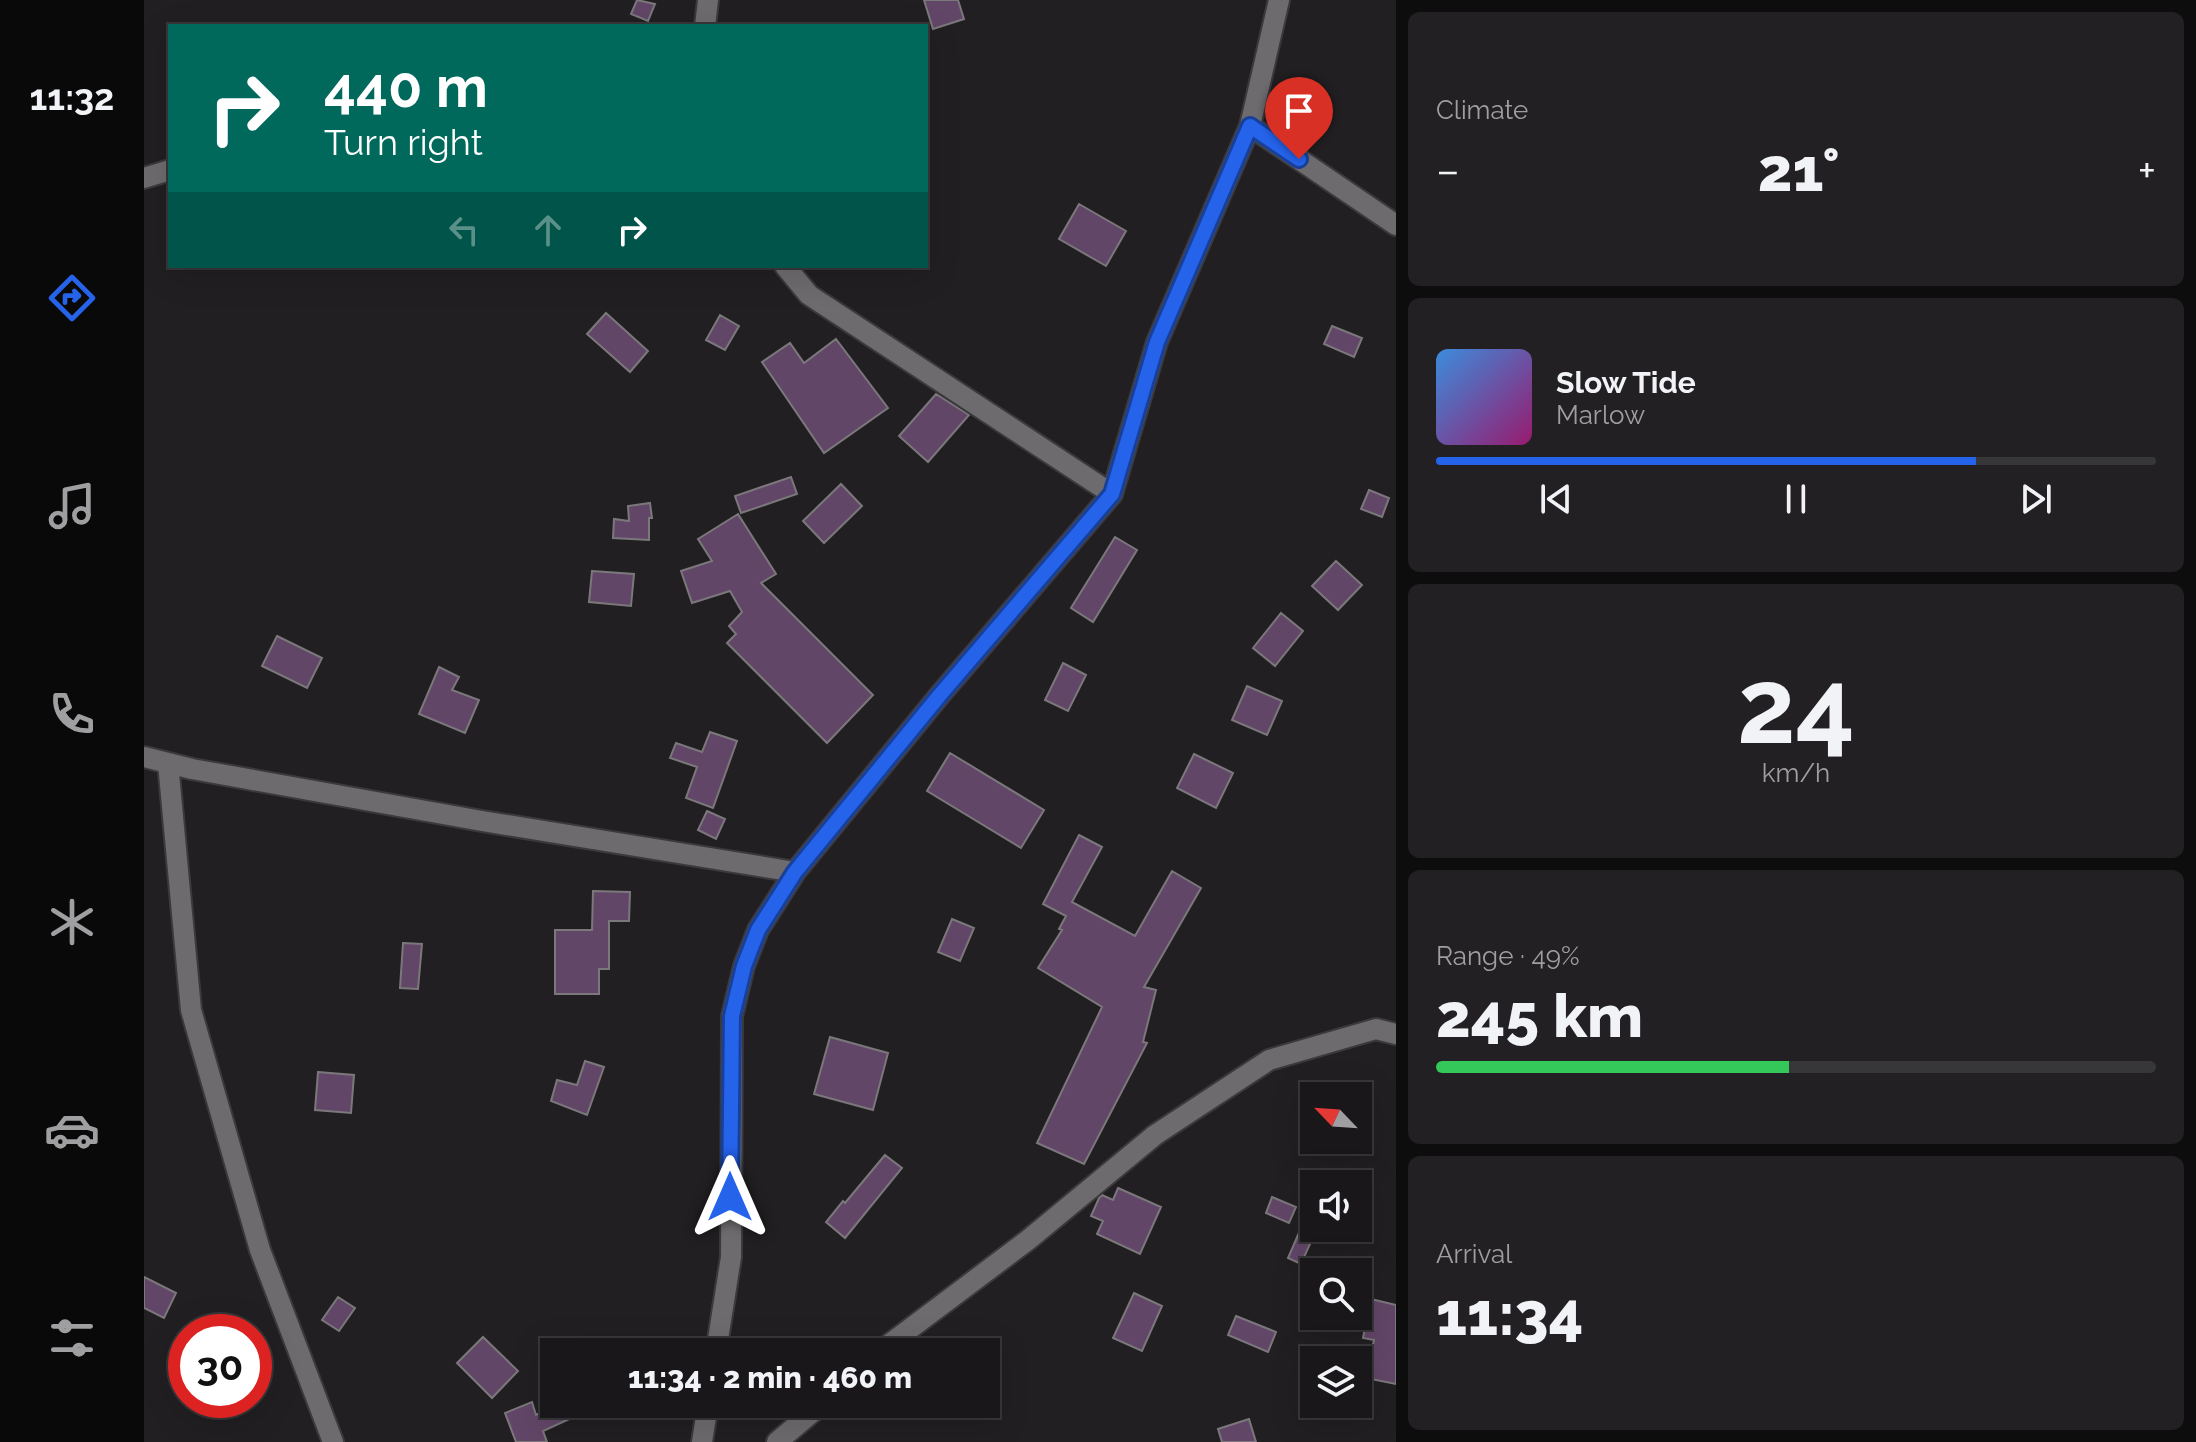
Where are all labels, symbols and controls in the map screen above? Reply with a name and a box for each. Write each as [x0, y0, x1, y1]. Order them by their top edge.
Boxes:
text: 440 m [324, 54, 488, 120]
icon: right [192, 56, 296, 160]
text: 11:32 [30, 76, 114, 118]
pin [1265, 77, 1333, 159]
icon: arrive [1277, 89, 1321, 133]
text: Climate [1436, 95, 1528, 125]
text: Turn right [324, 121, 483, 163]
text: 21° [1758, 135, 1840, 205]
text: − [1436, 145, 1460, 196]
text: + [2138, 145, 2156, 196]
icon: left [442, 208, 486, 252]
icon: ahead [526, 208, 570, 252]
icon: right [610, 208, 654, 252]
icon: directions [44, 270, 100, 326]
text: Slow Tide [1556, 365, 1696, 400]
text: Marlow [1556, 400, 1645, 430]
icon: previous [1534, 477, 1578, 521]
icon: pause [1774, 477, 1818, 521]
icon: next [2014, 477, 2058, 521]
icon: music [44, 478, 100, 534]
text: 24 [1737, 645, 1855, 767]
icon: phone [44, 686, 100, 742]
text: km/h [1762, 758, 1830, 788]
icon: climate [44, 894, 100, 950]
text: Range · 49% [1436, 941, 1580, 971]
text: 245 km [1436, 981, 1643, 1051]
north arrow [1300, 1082, 1372, 1154]
map controls [1300, 1082, 1372, 1418]
icon: car [44, 1102, 100, 1158]
position arrow [688, 1155, 772, 1239]
button: sound [1300, 1170, 1372, 1242]
text: Arrival [1436, 1239, 1512, 1269]
button: search [1300, 1258, 1372, 1330]
text: 11:34 [1436, 1279, 1583, 1349]
icon: filters [44, 1310, 100, 1366]
speed limit sign: 30 [168, 1314, 272, 1418]
button: layers [1300, 1346, 1372, 1418]
text: 11:34 · 2 min · 460 m [628, 1360, 912, 1395]

